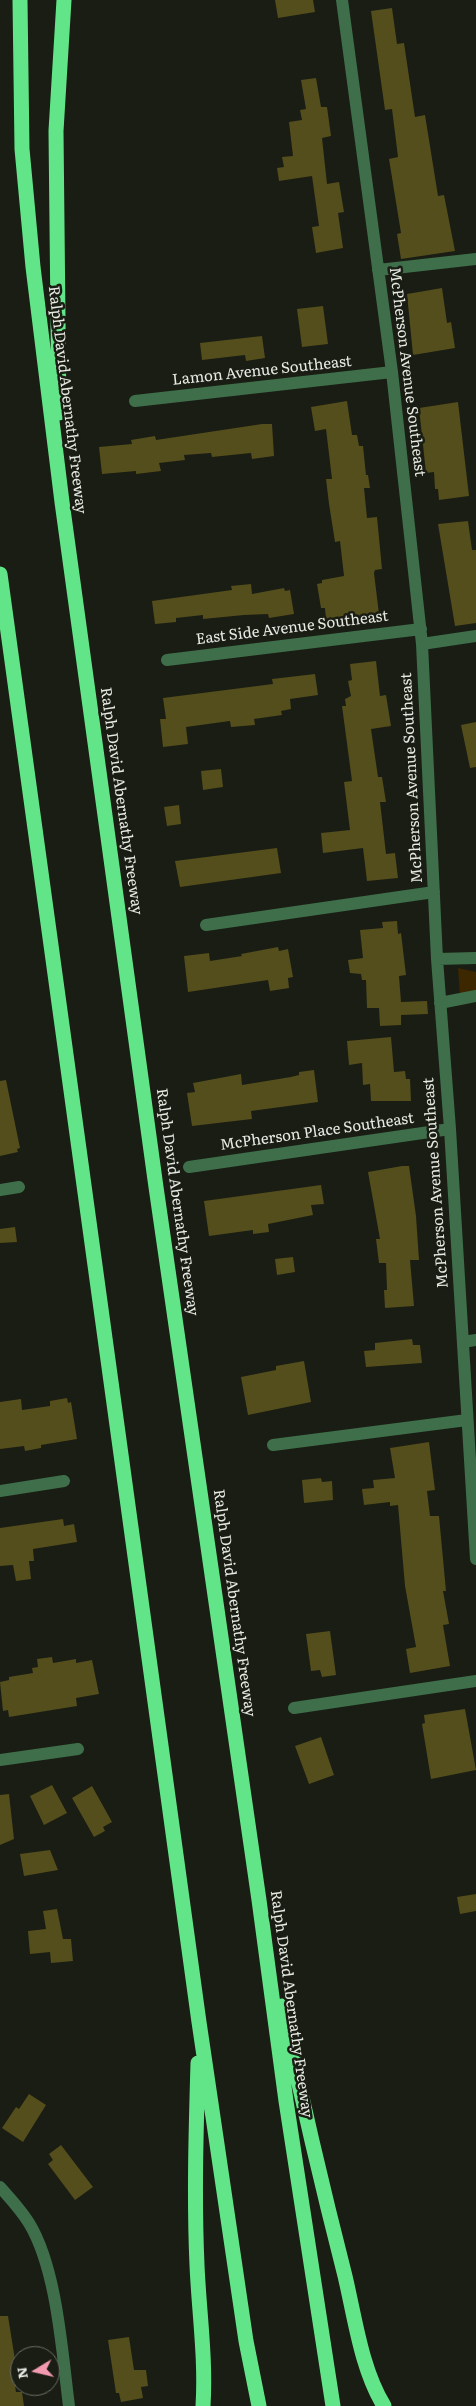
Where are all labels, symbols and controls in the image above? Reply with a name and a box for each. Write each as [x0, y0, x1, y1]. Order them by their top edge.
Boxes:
street label: McPherson Avenue Southeast [385, 266, 429, 478]
street label: Ralph David Abernathy Freeway [44, 285, 90, 515]
street label: Lamon Avenue Southeast [171, 353, 353, 389]
street label: East Side Avenue Southeast [195, 607, 389, 649]
street label: McPherson Avenue Southeast [397, 672, 427, 884]
street label: Ralph David Abernathy Freeway [96, 686, 146, 916]
street label: McPherson Avenue Southeast [420, 1077, 452, 1289]
street label: Ralph David Abernathy Freeway [152, 1087, 202, 1317]
street label: McPherson Place Southeast [219, 1109, 415, 1155]
street label: Ralph David Abernathy Freeway [209, 1488, 259, 1718]
street label: Ralph David Abernathy Freeway [266, 1889, 316, 2119]
north arrow [10, 2346, 60, 2396]
text: N [10, 2366, 32, 2381]

